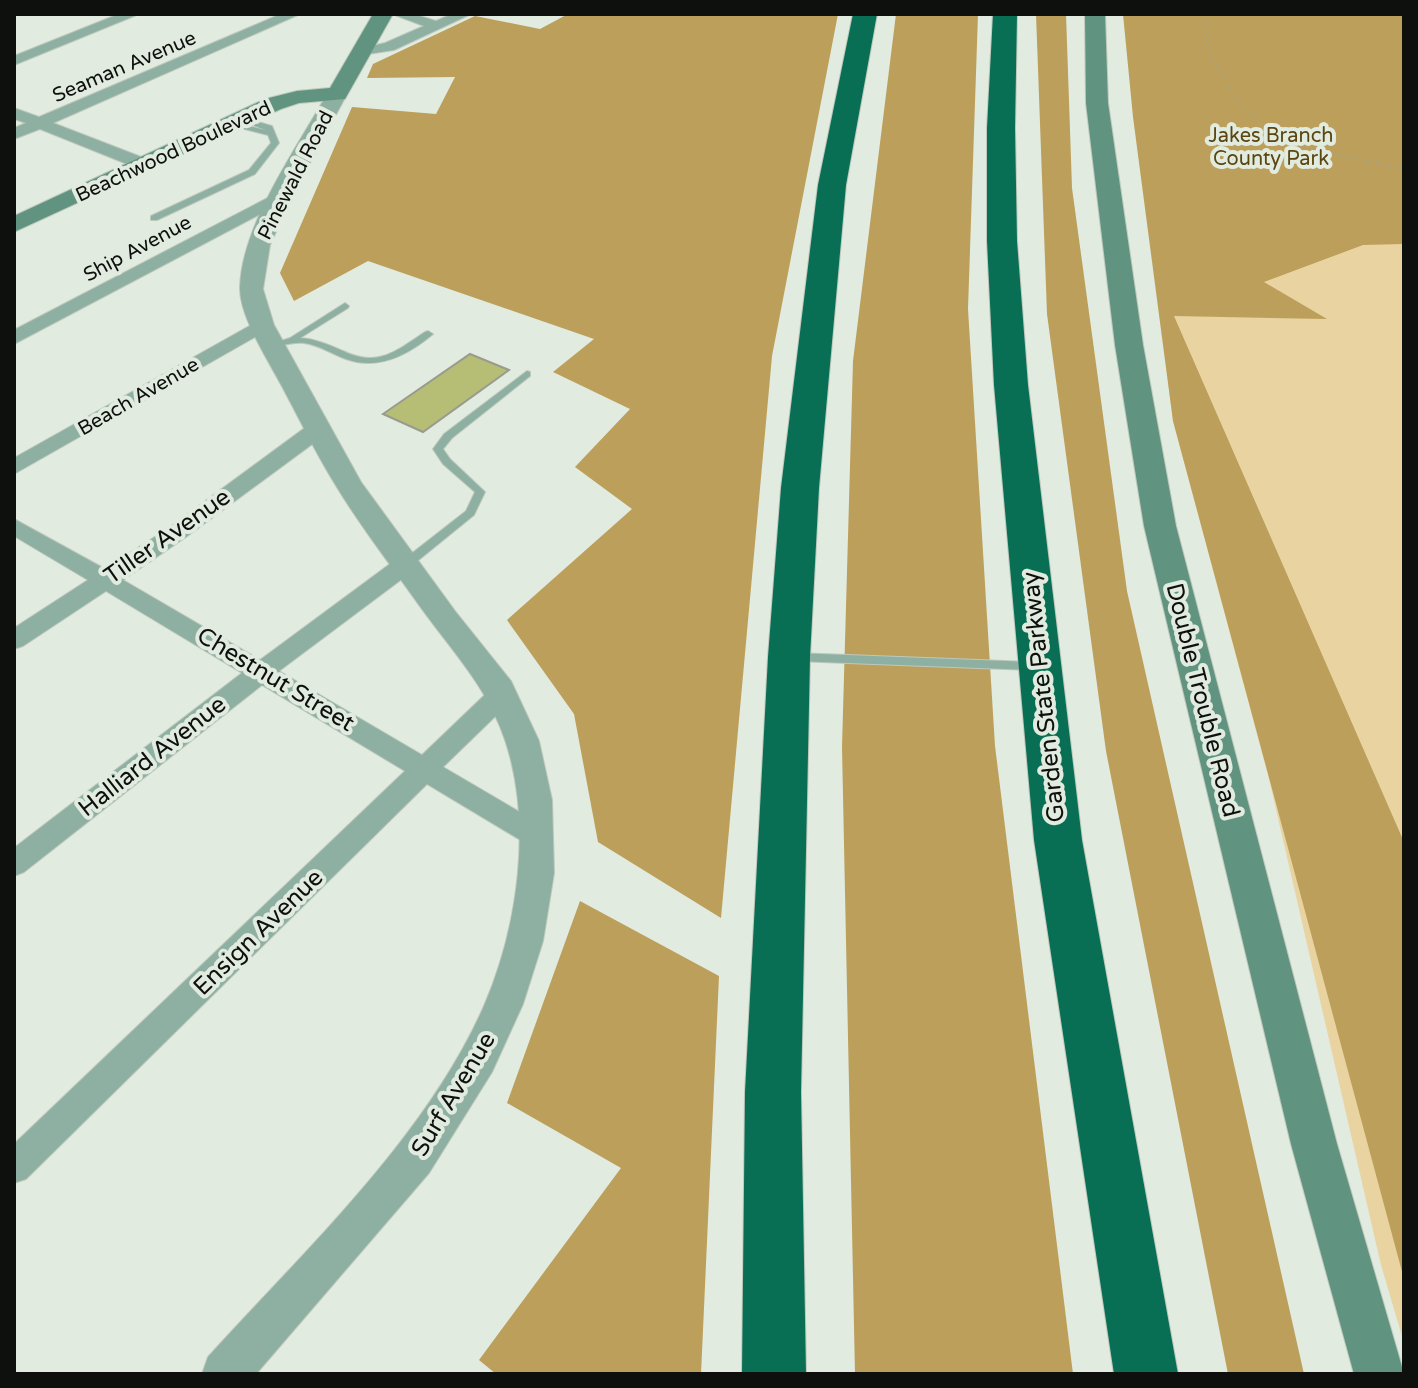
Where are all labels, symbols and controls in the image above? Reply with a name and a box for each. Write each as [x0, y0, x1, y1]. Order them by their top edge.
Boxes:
street label: Seaman Avenue [49, 26, 200, 108]
street label: Beachwood Boulevard [72, 96, 275, 208]
street label: Pinewald Road [253, 107, 339, 244]
park label: Jakes Branch County Park [1208, 124, 1334, 171]
street label: Ship Avenue [79, 210, 196, 287]
street label: Beach Avenue [74, 352, 203, 441]
street label: Tiller Avenue [99, 482, 236, 591]
street label: Garden State Parkway [1016, 570, 1071, 824]
street label: Double Trouble Road [1159, 580, 1246, 820]
street label: Chestnut Street [192, 621, 360, 738]
street label: Halliard Avenue [73, 690, 232, 823]
street label: Ensign Avenue [187, 863, 329, 1002]
street label: Surf Avenue [405, 1027, 502, 1162]

